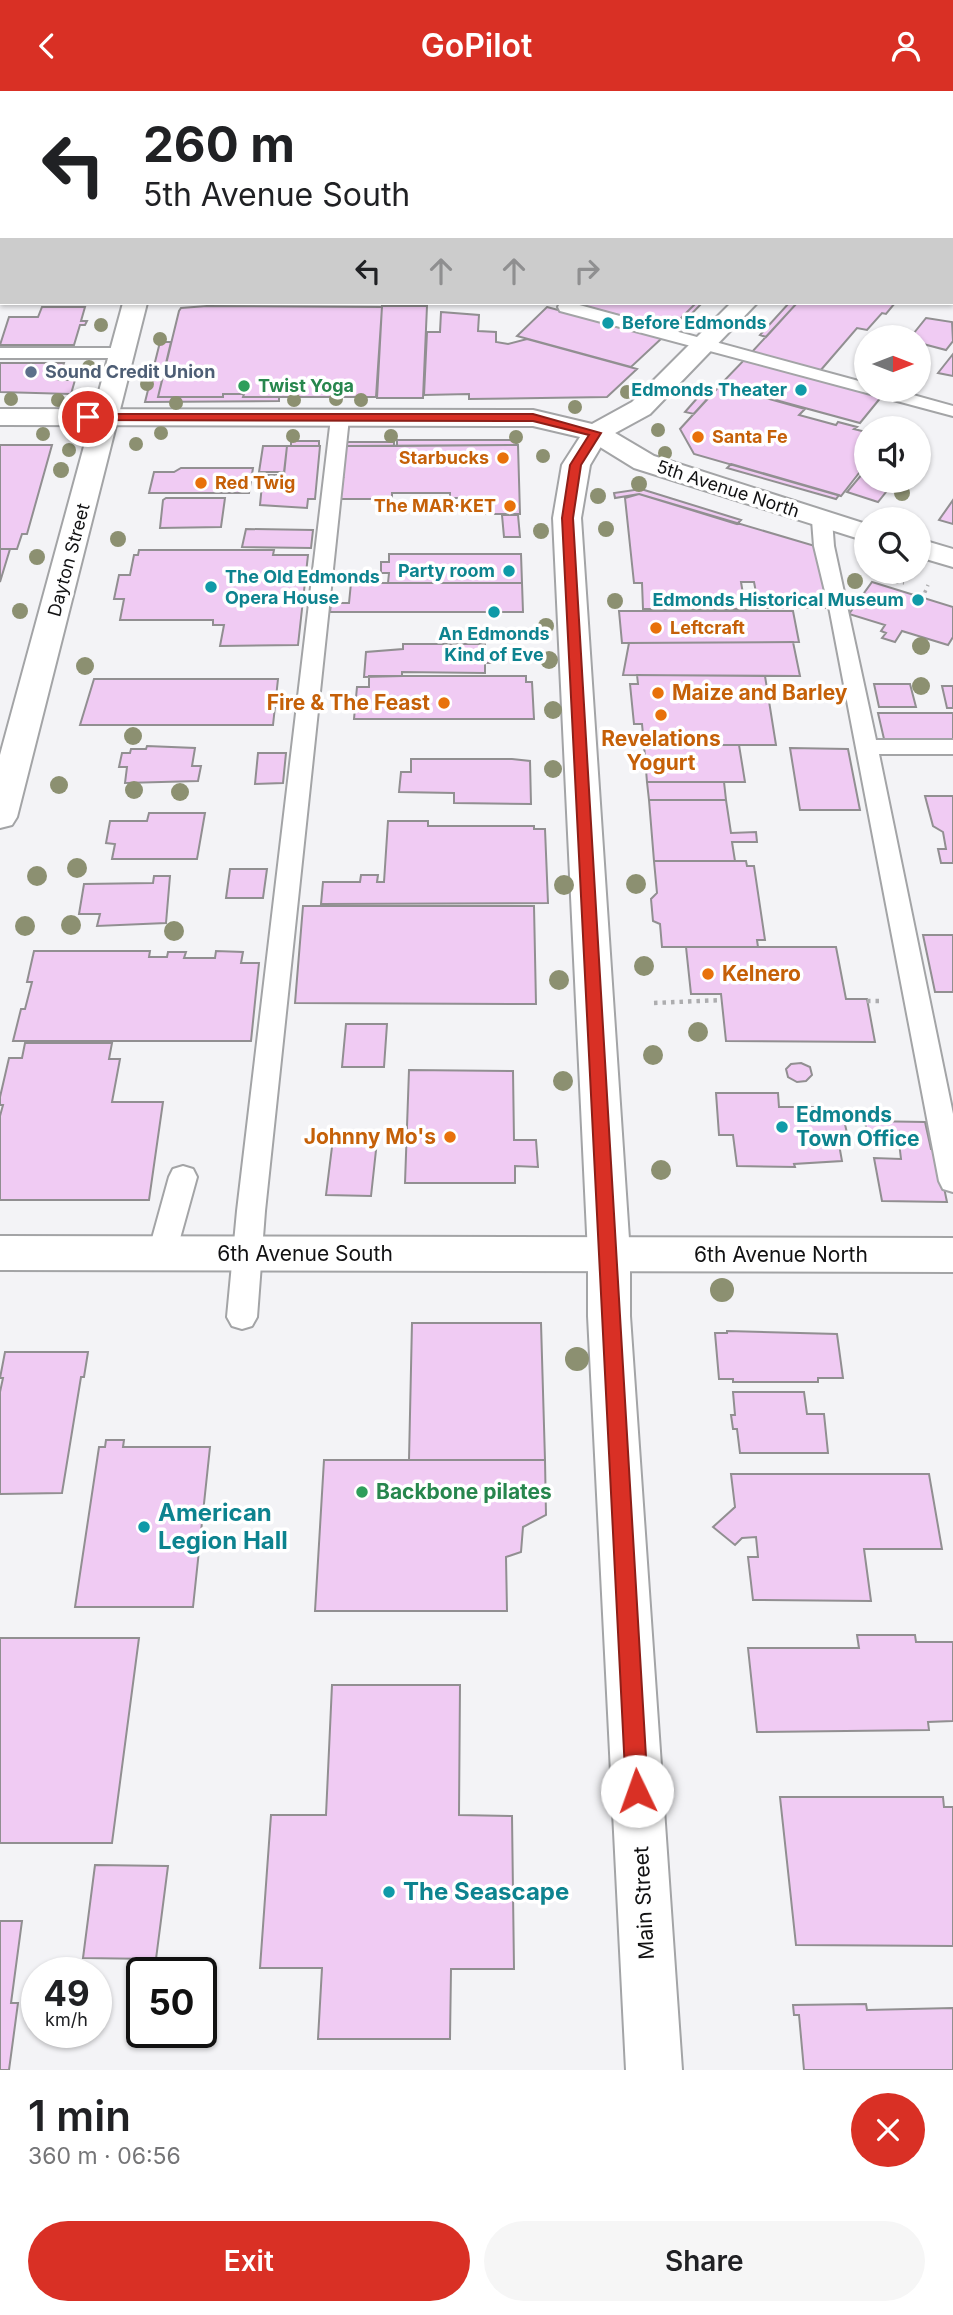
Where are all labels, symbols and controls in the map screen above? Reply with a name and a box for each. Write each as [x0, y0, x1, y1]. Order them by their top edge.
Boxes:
text: GoPilot [421, 26, 532, 65]
icon: back [28, 27, 66, 65]
icon: person [887, 27, 925, 65]
text: 260 m [143, 115, 295, 174]
icon: left [28, 119, 119, 210]
text: 5th Avenue South [143, 175, 410, 214]
icon: left [349, 252, 387, 290]
icon: ahead [422, 252, 460, 290]
icon: ahead [495, 252, 533, 290]
icon: right [568, 252, 606, 290]
place label: Before Edmonds [622, 312, 767, 333]
marker: Before Edmonds [600, 315, 616, 331]
north arrow [854, 325, 931, 403]
map controls [854, 325, 931, 584]
place label: Sound Credit Union [45, 361, 215, 382]
marker: Sound Credit Union [23, 364, 39, 380]
place label: Twist Yoga [258, 375, 354, 396]
marker: Twist Yoga [236, 378, 252, 394]
place label: Edmonds Theater [631, 379, 787, 400]
marker: Edmonds Theater [793, 382, 809, 398]
pin [58, 387, 118, 447]
icon: arrive [69, 398, 107, 436]
button: sound [854, 416, 931, 493]
place label: Santa Fe [712, 426, 788, 447]
marker: Santa Fe [690, 429, 706, 445]
place label: Starbucks [399, 447, 489, 468]
marker: Starbucks [495, 450, 511, 466]
street label: 5th Avenue North [654, 456, 802, 521]
place label: Red Twig [215, 472, 295, 493]
marker: Red Twig [193, 475, 209, 491]
place label: The MAR·KET [374, 495, 496, 516]
marker: The MAR·KET [502, 498, 518, 514]
street label: Dayton Street [43, 501, 94, 619]
button: search [854, 507, 931, 584]
place label: Party room [398, 560, 495, 581]
marker: Party room [501, 563, 517, 579]
place label: The Old Edmonds Opera House [225, 566, 380, 608]
marker: The Old Edmonds Opera House [203, 579, 219, 595]
place label: Edmonds Historical Museum [652, 589, 904, 610]
marker: Edmonds Historical Museum [910, 592, 926, 608]
marker: An Edmonds Kind of Eve [486, 604, 502, 620]
place label: Leftcraft [670, 617, 745, 638]
marker: Leftcraft [648, 620, 664, 636]
place label: An Edmonds Kind of Eve [438, 623, 550, 665]
place label: Maize and Barley [672, 680, 848, 705]
marker: Maize and Barley [650, 685, 666, 701]
place label: Fire & The Feast [267, 690, 430, 715]
marker: Fire & The Feast [436, 695, 452, 711]
marker: Revelations Yogurt [653, 707, 669, 723]
place label: Revelations Yogurt [601, 726, 721, 775]
place label: Kelnero [722, 961, 801, 986]
marker: Kelnero [700, 966, 716, 982]
place label: Edmonds Town Office [796, 1102, 920, 1151]
marker: Edmonds Town Office [774, 1119, 790, 1135]
place label: Johnny Mo's [304, 1124, 436, 1149]
marker: Johnny Mo's [442, 1129, 458, 1145]
street label: 6th Avenue South [217, 1241, 393, 1266]
street label: 6th Avenue North [694, 1242, 868, 1267]
place label: Backbone pilates [376, 1479, 552, 1504]
marker: Backbone pilates [354, 1484, 370, 1500]
place label: American Legion Hall [158, 1498, 288, 1555]
marker: American Legion Hall [136, 1519, 152, 1535]
position arrow [600, 1754, 674, 1828]
street label: Main Street [628, 1846, 659, 1960]
place label: The Seascape [403, 1877, 569, 1906]
marker: The Seascape [381, 1884, 397, 1900]
speed limit sign: 50 [126, 1957, 217, 2048]
text: 49 [43, 1972, 90, 2014]
text: km/h [45, 2009, 88, 2030]
text: 1 min [28, 2090, 131, 2141]
button: close [851, 2093, 925, 2167]
text: 360 m · 06:56 [28, 2142, 181, 2170]
button: Exit [28, 2221, 470, 2301]
button: Share [484, 2221, 925, 2301]

